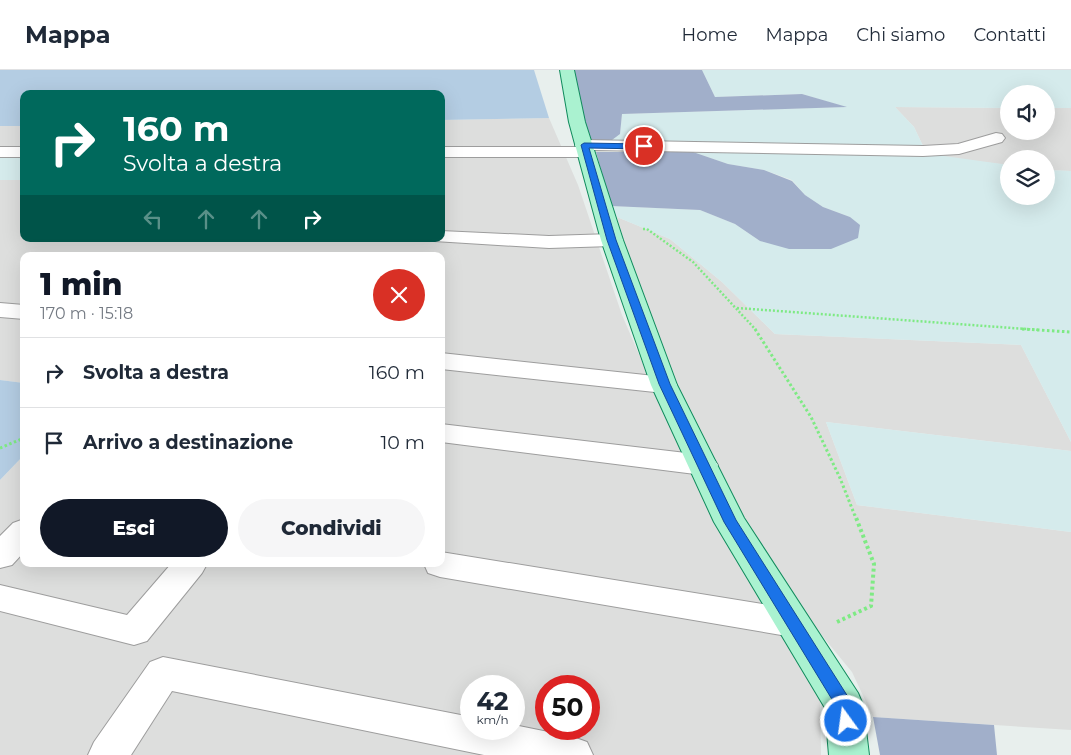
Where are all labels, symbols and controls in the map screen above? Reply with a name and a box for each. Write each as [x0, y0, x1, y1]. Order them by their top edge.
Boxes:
text: Mappa [25, 20, 110, 49]
text: Home [682, 24, 738, 46]
text: Mappa [766, 24, 828, 46]
text: Chi siamo [856, 24, 945, 46]
text: Contatti [973, 24, 1046, 46]
map controls [1000, 85, 1055, 205]
button: sound [1000, 85, 1055, 140]
text: 160 m [123, 107, 229, 150]
icon: right [40, 110, 105, 175]
pin [623, 125, 665, 167]
icon: arrive [630, 132, 658, 160]
text: Svolta a destra [123, 150, 282, 177]
button: layers [1000, 150, 1055, 205]
icon: left [139, 205, 167, 233]
icon: ahead [192, 205, 220, 233]
icon: ahead [245, 205, 273, 233]
icon: right [298, 205, 326, 233]
text: 1 min [40, 266, 123, 303]
button: close [373, 269, 425, 321]
text: 170 m · 15:18 [40, 304, 133, 323]
icon: right [40, 359, 68, 387]
text: Svolta a destra [83, 361, 229, 384]
text: 160 m [369, 361, 425, 384]
icon: arrive [40, 429, 68, 457]
text: Arrivo a destinazione [83, 431, 293, 454]
text: 10 m [380, 431, 425, 454]
button: Esci [40, 499, 228, 557]
button: Condividi [238, 499, 425, 557]
speed limit sign: 50 [535, 675, 600, 740]
text: 42 [477, 686, 508, 716]
position arrow [819, 694, 871, 746]
text: km/h [476, 712, 509, 727]

